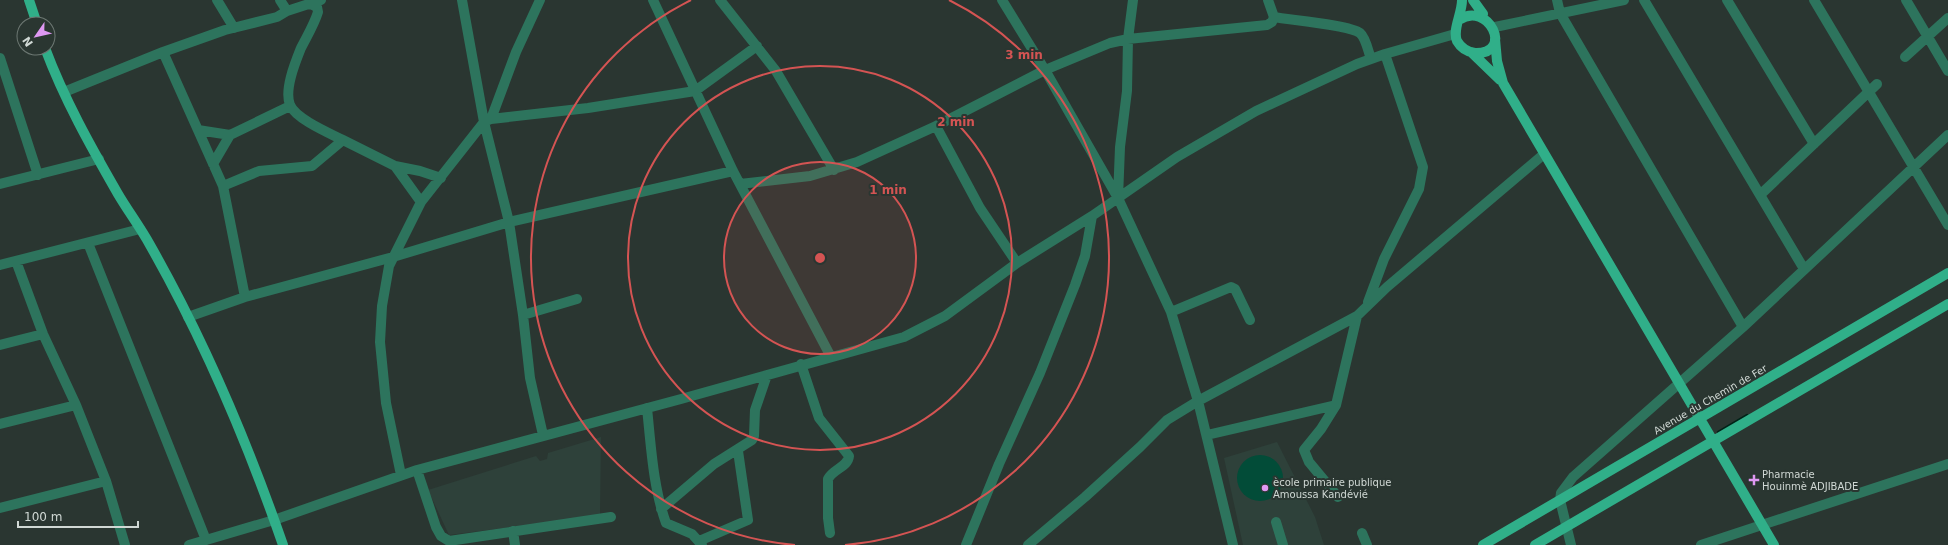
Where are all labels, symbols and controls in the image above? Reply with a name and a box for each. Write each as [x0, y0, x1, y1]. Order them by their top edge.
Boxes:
north arrow [16, 16, 56, 56]
text: N [20, 34, 36, 49]
text: 3 min [1005, 48, 1043, 62]
text: 2 min [937, 115, 975, 129]
text: 1 min [869, 183, 907, 197]
centre of rings [813, 251, 827, 265]
street label: Avenue du Chemin de Fer [1652, 362, 1770, 436]
place label: Pharmacie Houinmè ADJIBADE [1762, 469, 1858, 492]
marker: Pharmacie Houinmè ADJIBADE [1749, 475, 1759, 485]
place label: ècole primaire publique Amoussa Kandévié [1273, 477, 1391, 500]
marker: ècole primaire publique Amoussa Kandévié [1260, 483, 1270, 493]
scale bar [18, 503, 138, 529]
text: 100 m [24, 510, 62, 524]

